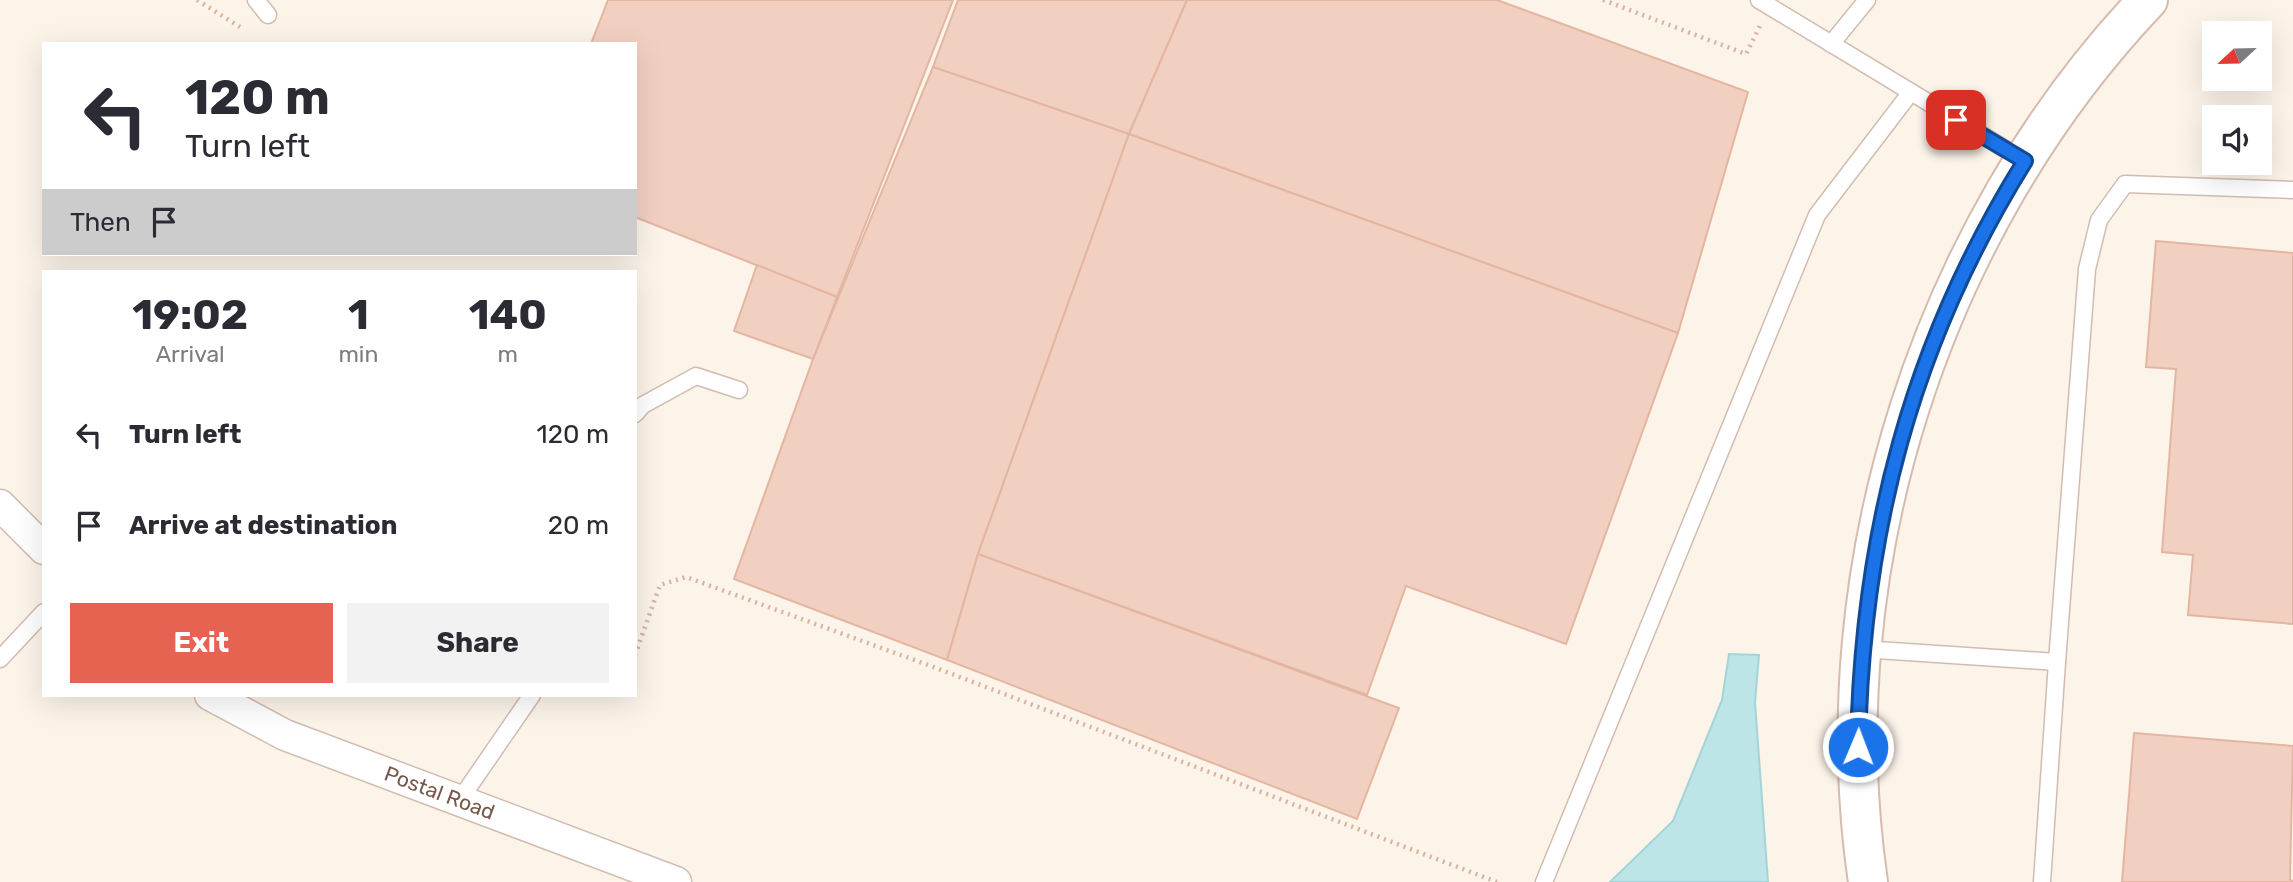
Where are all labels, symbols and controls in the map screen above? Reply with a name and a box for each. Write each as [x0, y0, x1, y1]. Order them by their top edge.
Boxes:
north arrow [2202, 21, 2272, 91]
map controls [2202, 21, 2272, 175]
text: 120 m [185, 68, 330, 126]
icon: left [70, 70, 161, 161]
pin [1926, 90, 1986, 150]
icon: arrive [1937, 101, 1975, 139]
button: sound [2202, 105, 2272, 175]
text: Turn left [185, 127, 310, 165]
icon: arrive [145, 203, 183, 241]
text: Then [70, 207, 131, 238]
text: 19:02 [132, 290, 248, 340]
text: 1 [348, 290, 369, 340]
text: 140 [469, 290, 547, 340]
text: Arrival [156, 340, 225, 368]
text: min [338, 340, 378, 368]
text: m [497, 340, 518, 368]
icon: left [70, 416, 108, 454]
text: Turn left [129, 419, 241, 450]
text: 120 m [537, 419, 609, 450]
icon: arrive [70, 507, 108, 545]
text: Arrive at destination [129, 510, 397, 541]
text: 20 m [548, 510, 609, 541]
button: Exit [70, 603, 333, 683]
button: Share [347, 603, 609, 683]
position arrow [1821, 710, 1895, 784]
street label: Postal Road [381, 760, 498, 825]

